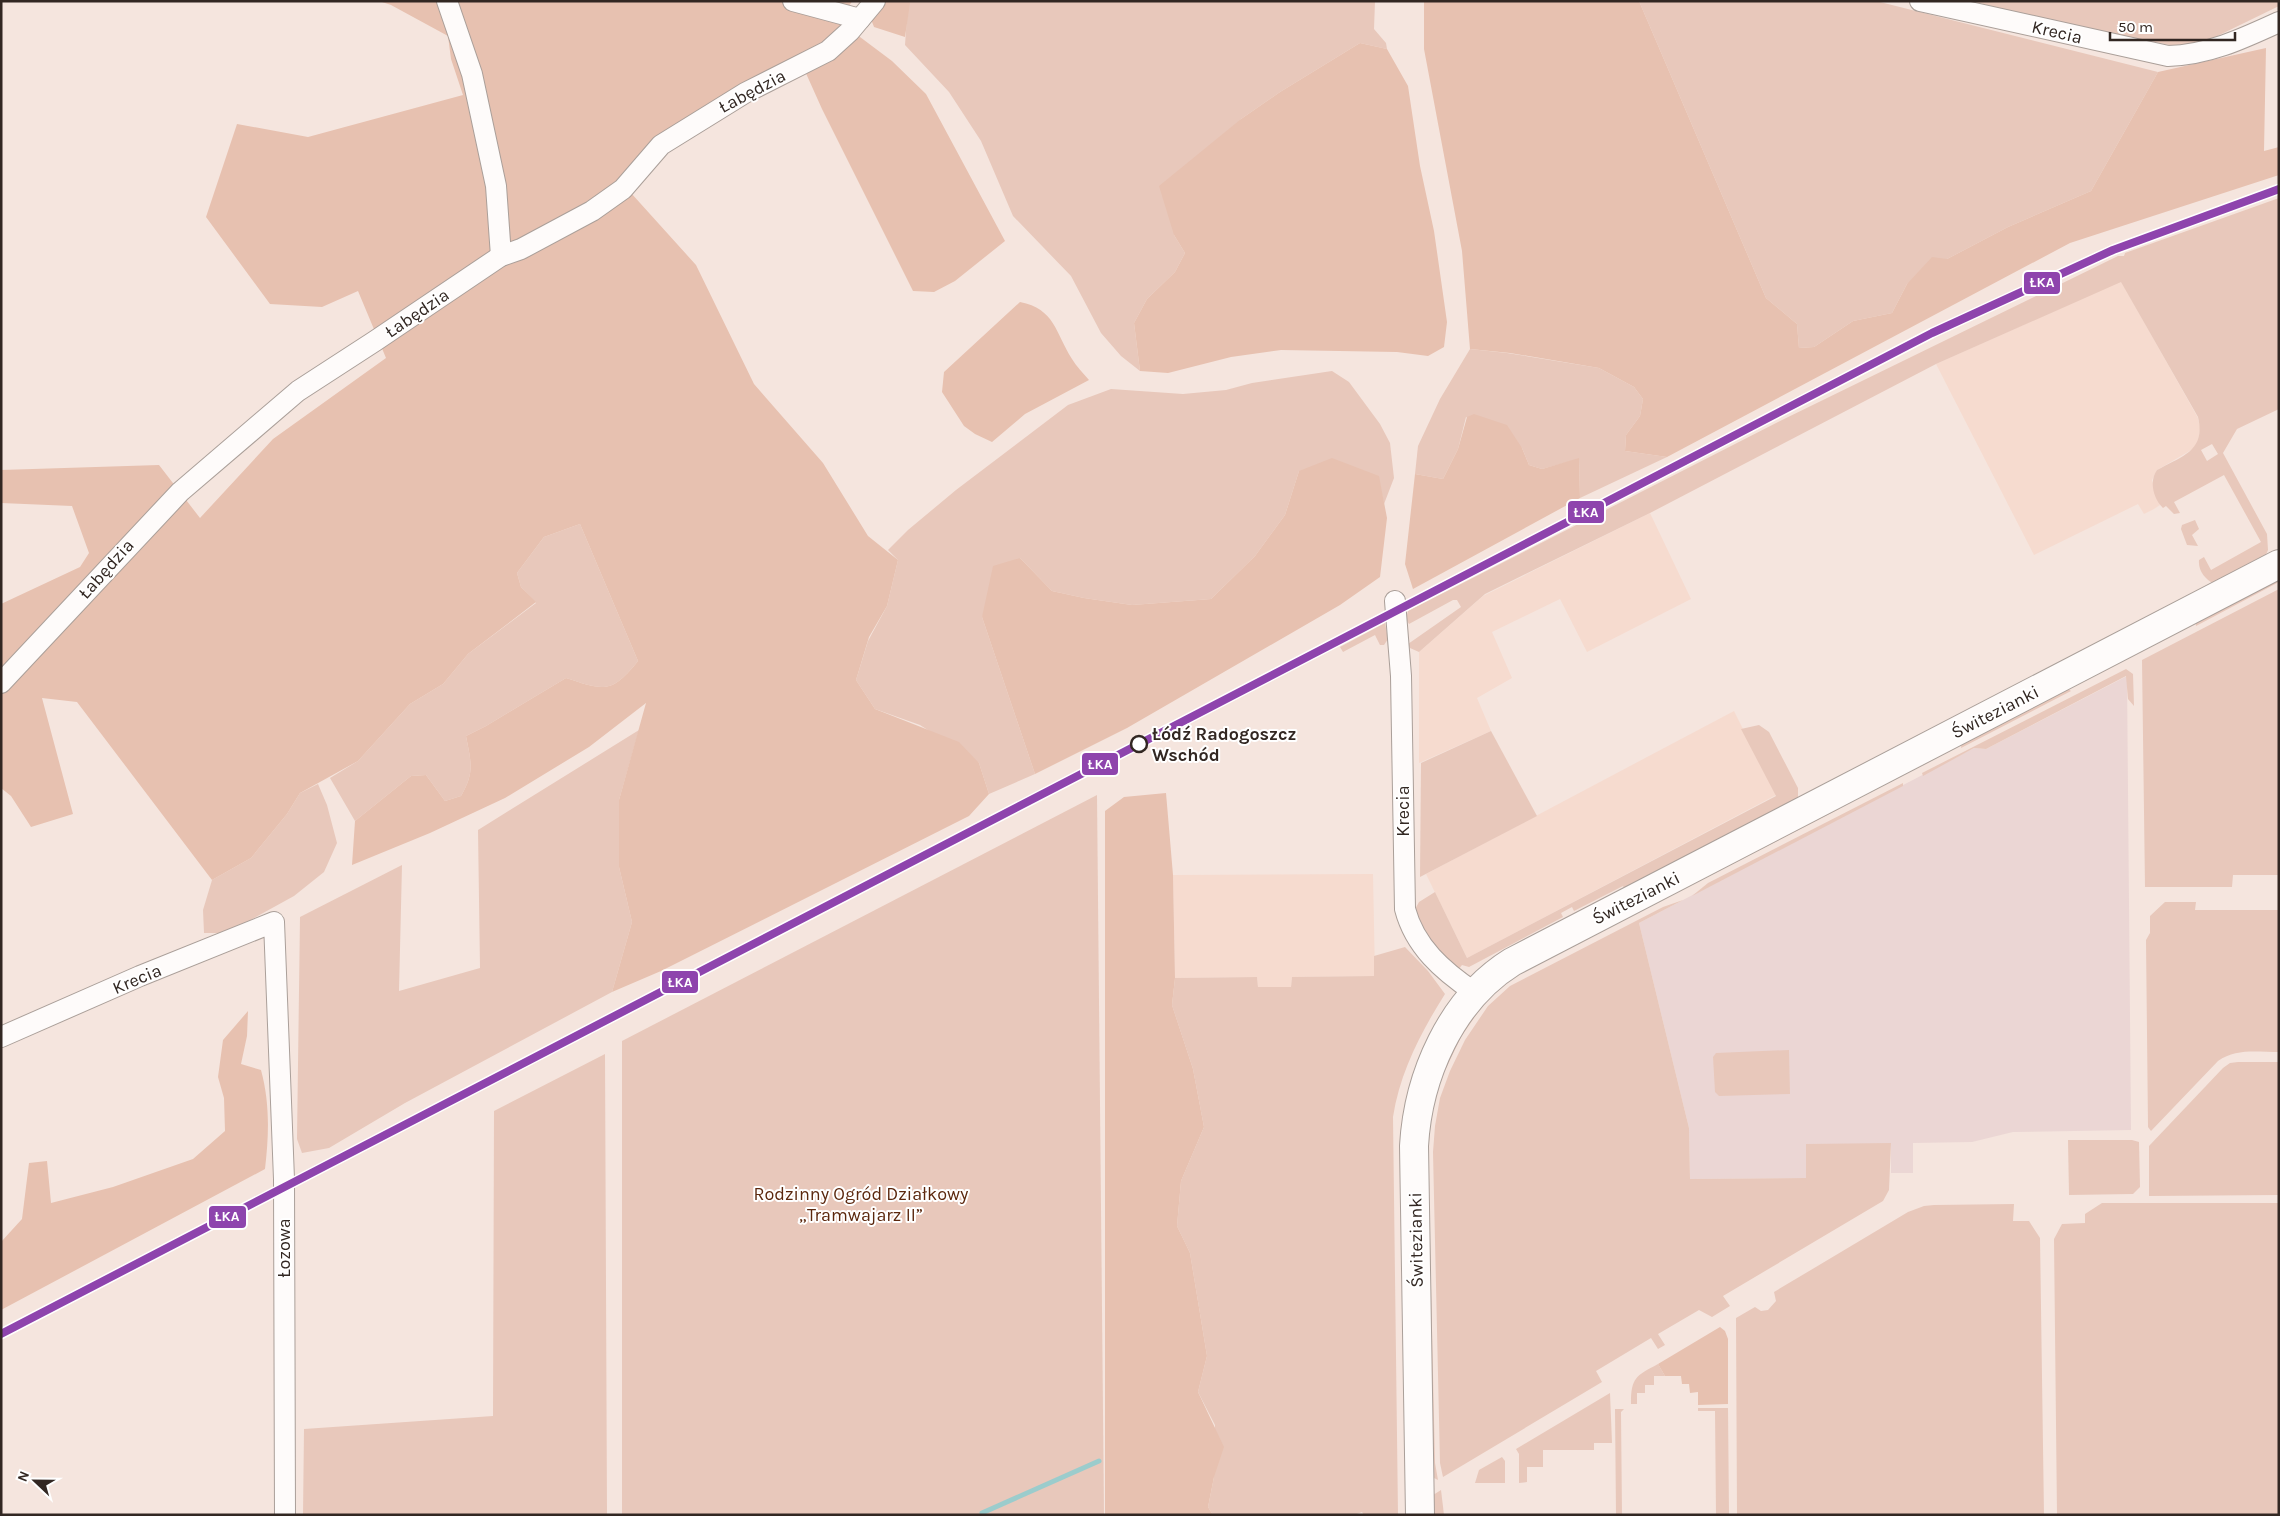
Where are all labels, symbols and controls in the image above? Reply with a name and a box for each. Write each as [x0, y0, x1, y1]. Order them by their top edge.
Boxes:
scale bar [2110, 10, 2235, 42]
street label: Krecia [2030, 16, 2084, 48]
text: 50 m [2118, 18, 2153, 36]
street label: Łabędzia [715, 64, 789, 118]
line badge: ŁKA [2023, 271, 2061, 295]
text: ŁKA [2030, 274, 2055, 291]
street label: Łabędzia [381, 284, 453, 342]
line badge: ŁKA [1567, 500, 1605, 524]
text: ŁKA [1574, 504, 1599, 521]
street label: Łabędzia [73, 535, 139, 603]
street label: Świtezianki [1947, 680, 2043, 743]
place label: Łódź Radogoszcz Wschód [1152, 723, 1296, 766]
marker: Łódź Radogoszcz Wschód [1130, 735, 1148, 753]
line badge: ŁKA [1081, 752, 1119, 776]
text: ŁKA [1088, 756, 1113, 773]
street label: Krecia [1392, 785, 1414, 837]
street label: Świtezianki [1588, 866, 1684, 929]
street label: Krecia [109, 959, 165, 999]
line badge: ŁKA [661, 970, 699, 994]
text: ŁKA [668, 974, 693, 991]
park label: Rodzinny Ogród Działkowy „Tramwajarz II” [753, 1183, 969, 1226]
street label: Świtezianki [1403, 1192, 1428, 1288]
line badge: ŁKA [208, 1205, 247, 1229]
text: ŁKA [215, 1208, 240, 1225]
street label: Łozowa [273, 1218, 295, 1278]
north arrow [10, 1456, 60, 1506]
text: N [14, 1468, 33, 1484]

